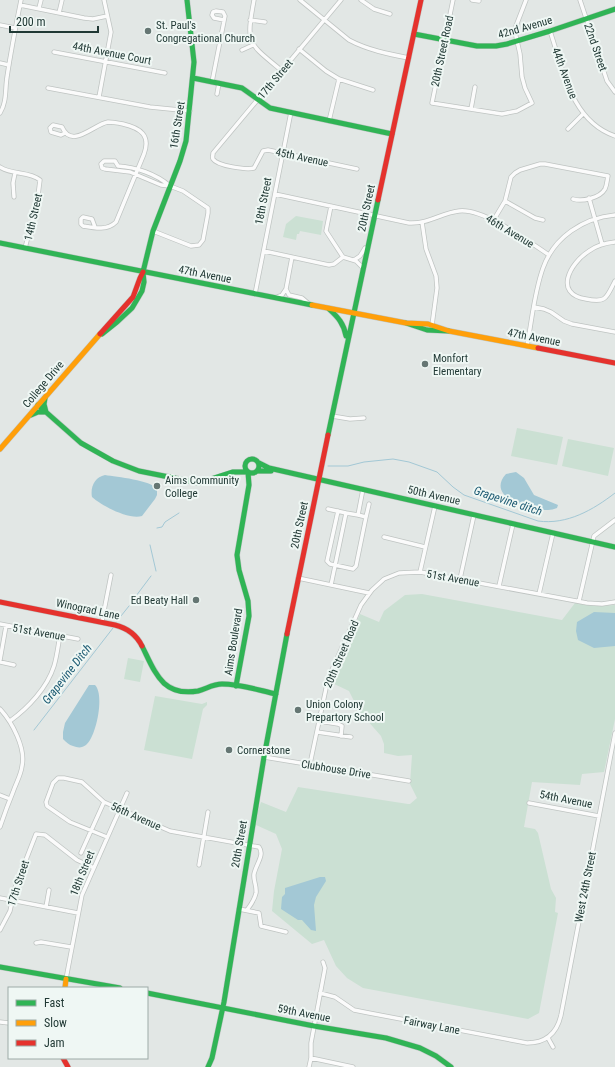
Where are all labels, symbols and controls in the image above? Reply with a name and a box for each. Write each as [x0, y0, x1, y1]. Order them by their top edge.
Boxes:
scale bar [10, 8, 98, 34]
street label: 20th Street Road [429, 14, 456, 88]
street label: 42nd Avenue [497, 14, 554, 41]
text: 200 m [16, 15, 46, 29]
place label: St. Paul's Congregational Church [156, 19, 255, 45]
street label: 22nd Street [581, 21, 610, 73]
marker: St. Paul's Congregational Church [143, 26, 153, 36]
street label: 44th Avenue Court [71, 39, 152, 68]
street label: 44th Avenue [549, 46, 580, 101]
street label: 17th Street [255, 57, 296, 102]
street label: 16th Street [167, 100, 188, 150]
street label: 45th Avenue [274, 146, 329, 169]
street label: 18th Street [253, 176, 274, 226]
street label: 20th Street [355, 183, 378, 233]
street label: 14th Street [22, 192, 45, 242]
street label: 46th Avenue [483, 212, 536, 251]
street label: 47th Avenue [177, 263, 232, 286]
street label: 47th Avenue [506, 326, 561, 349]
place label: Monfort Elementary [433, 352, 482, 378]
street label: College Drive [20, 358, 67, 410]
marker: Monfort Elementary [420, 359, 430, 369]
place label: Aims Community College [165, 474, 239, 500]
marker: Aims Community College [152, 481, 162, 491]
street label: 50th Avenue [406, 483, 461, 508]
water label: Grapevine ditch [472, 483, 544, 519]
street label: 20th Street [288, 500, 311, 550]
street label: 51st Avenue [426, 567, 480, 590]
place label: Ed Beaty Hall [131, 594, 188, 607]
marker: Ed Beaty Hall [191, 595, 201, 605]
street label: Winograd Lane [55, 596, 121, 623]
street label: Aims Boulevard [222, 608, 245, 677]
street label: 20th Street Road [321, 618, 362, 690]
street label: 51st Avenue [12, 621, 66, 644]
water label: Grapevine Ditch [39, 641, 95, 707]
place label: Union Colony Prepartory School [306, 698, 384, 724]
marker: Union Colony Prepartory School [293, 705, 303, 715]
place label: Cornerstone [237, 744, 290, 757]
marker: Cornerstone [224, 745, 234, 755]
street label: Clubhouse Drive [300, 758, 372, 781]
street label: 54th Avenue [538, 788, 593, 811]
street label: 56th Avenue [109, 800, 163, 833]
street label: 20th Street [229, 819, 250, 869]
street label: 18th Street [67, 849, 97, 898]
street label: West 24th Street [572, 851, 599, 924]
street label: 17th Street [5, 858, 32, 908]
legend [8, 987, 148, 1059]
text: Fast [44, 996, 65, 1010]
street label: 59th Avenue [276, 1002, 331, 1025]
street label: Fairway Lane [403, 1014, 461, 1037]
text: Slow [44, 1016, 67, 1030]
text: Jam [44, 1036, 65, 1050]

